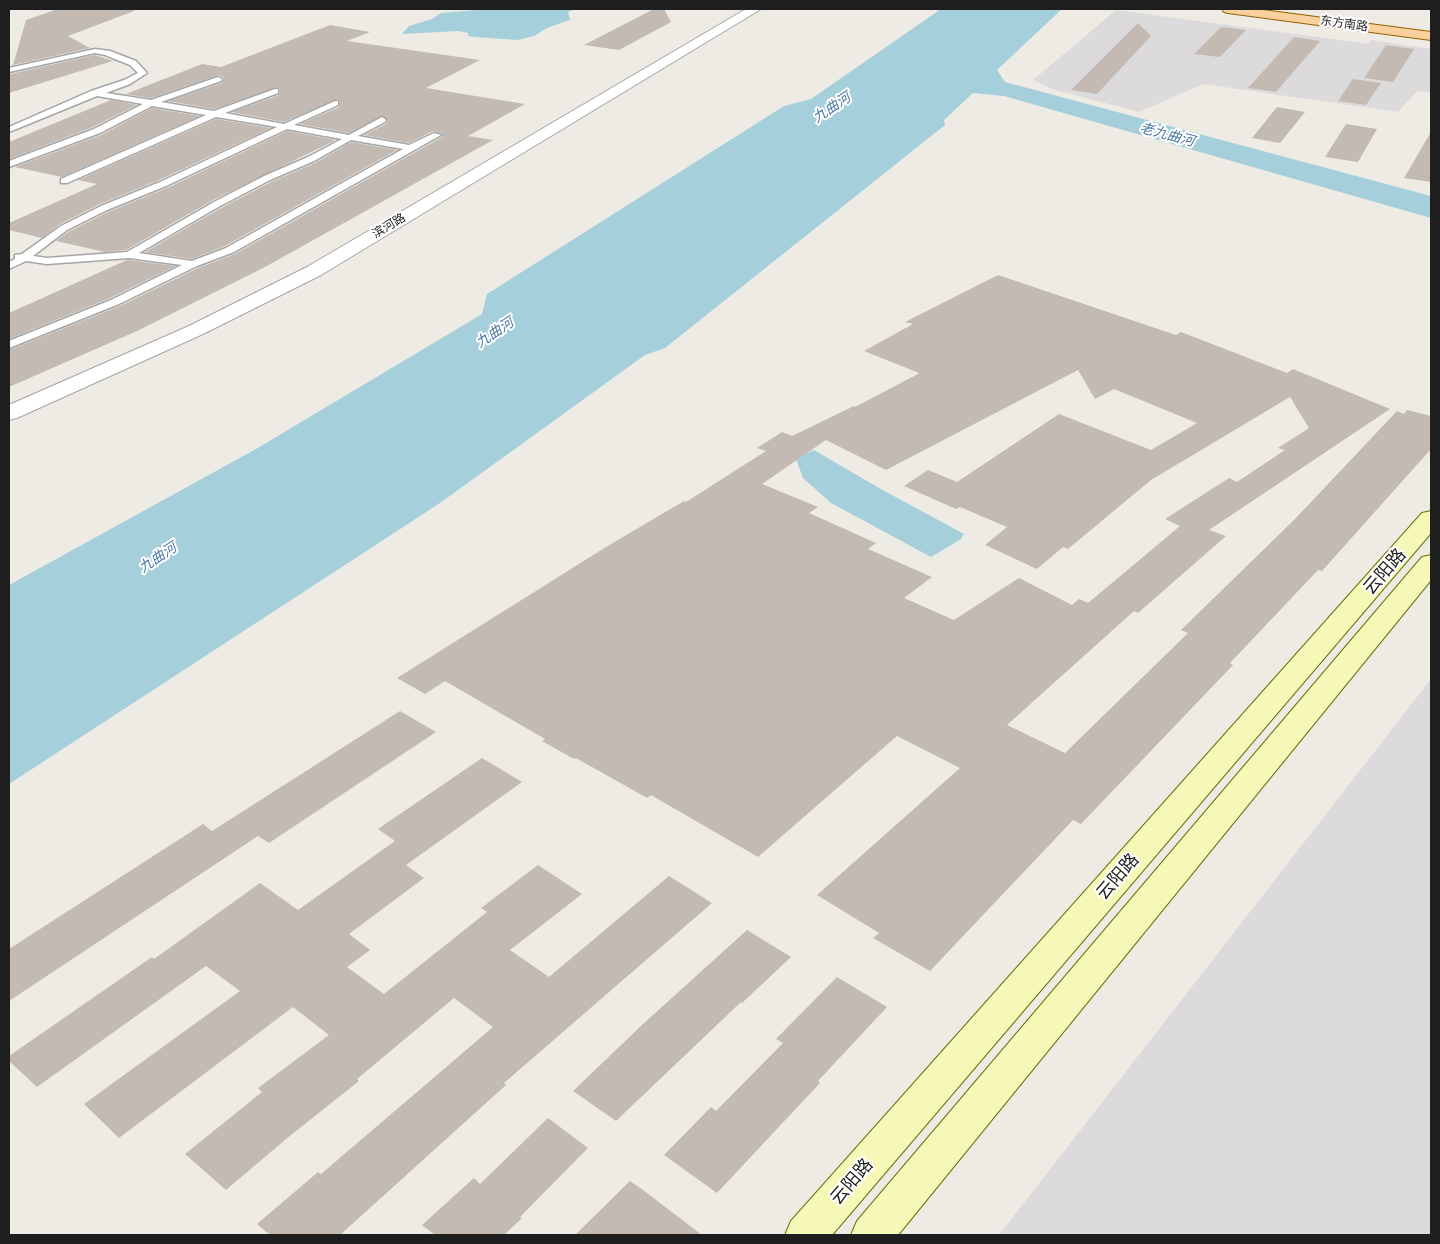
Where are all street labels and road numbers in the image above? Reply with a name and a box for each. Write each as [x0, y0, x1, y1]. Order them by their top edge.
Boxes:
street label: 东方南路 [1319, 14, 1369, 34]
street label: 滨河路 [370, 211, 408, 241]
street label: 云阳路 [1359, 545, 1411, 599]
street label: 云阳路 [1092, 850, 1144, 904]
street label: 云阳路 [826, 1155, 878, 1209]

